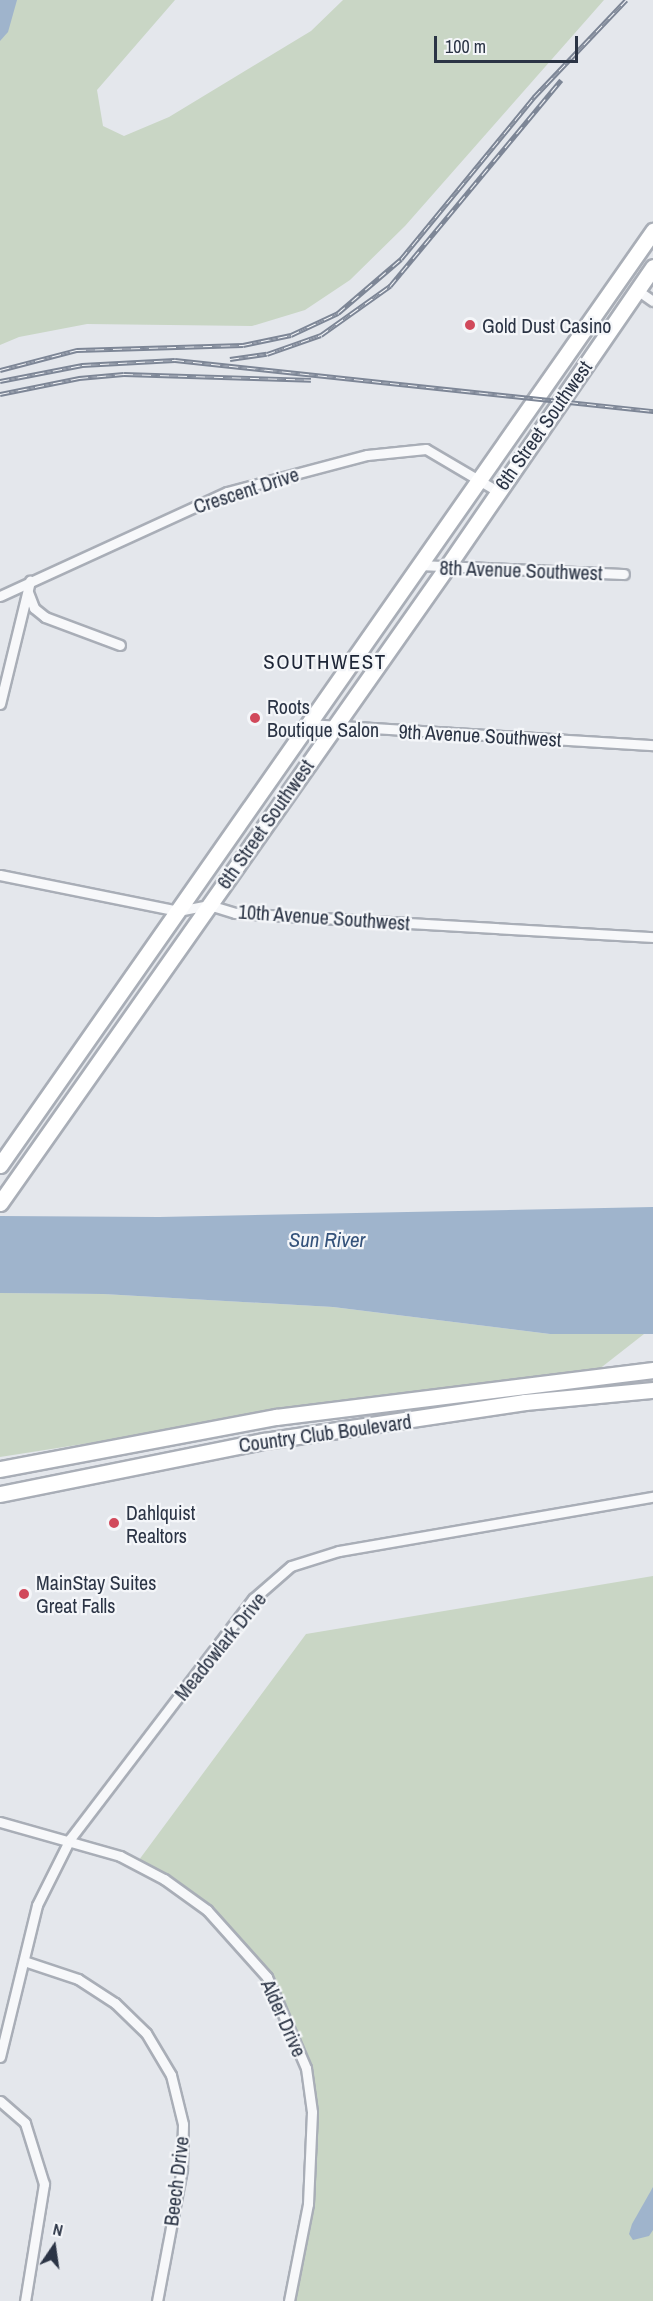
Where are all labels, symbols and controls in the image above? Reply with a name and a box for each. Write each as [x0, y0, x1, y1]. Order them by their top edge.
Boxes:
scale bar [437, 24, 581, 62]
text: 100 m [445, 34, 486, 59]
place label: Gold Dust Casino [482, 313, 611, 337]
marker: Gold Dust Casino [463, 318, 477, 332]
street label: 6th Street Southwest [490, 356, 596, 494]
street label: Crescent Drive [190, 462, 302, 518]
street label: 8th Avenue Southwest [439, 555, 603, 585]
district label: SOUTHWEST [263, 649, 387, 675]
place label: Roots Boutique Salon [267, 694, 379, 741]
marker: Roots Boutique Salon [248, 711, 262, 725]
street label: 9th Avenue Southwest [398, 719, 562, 751]
street label: 6th Street Southwest [212, 755, 318, 893]
street label: 10th Avenue Southwest [237, 899, 411, 935]
water label: Sun River [289, 1227, 365, 1253]
street label: Country Club Boulevard [237, 1409, 413, 1457]
place label: Dahlquist Realtors [126, 1500, 195, 1547]
marker: Dahlquist Realtors [107, 1516, 121, 1530]
place label: MainStay Suites Great Falls [36, 1570, 156, 1617]
marker: MainStay Suites Great Falls [17, 1587, 31, 1601]
street label: Meadowlark Drive [169, 1587, 271, 1705]
street label: Alder Drive [256, 1976, 312, 2060]
street label: Beech Drive [159, 2135, 193, 2227]
north arrow [24, 2217, 84, 2277]
text: N [51, 2218, 65, 2241]

